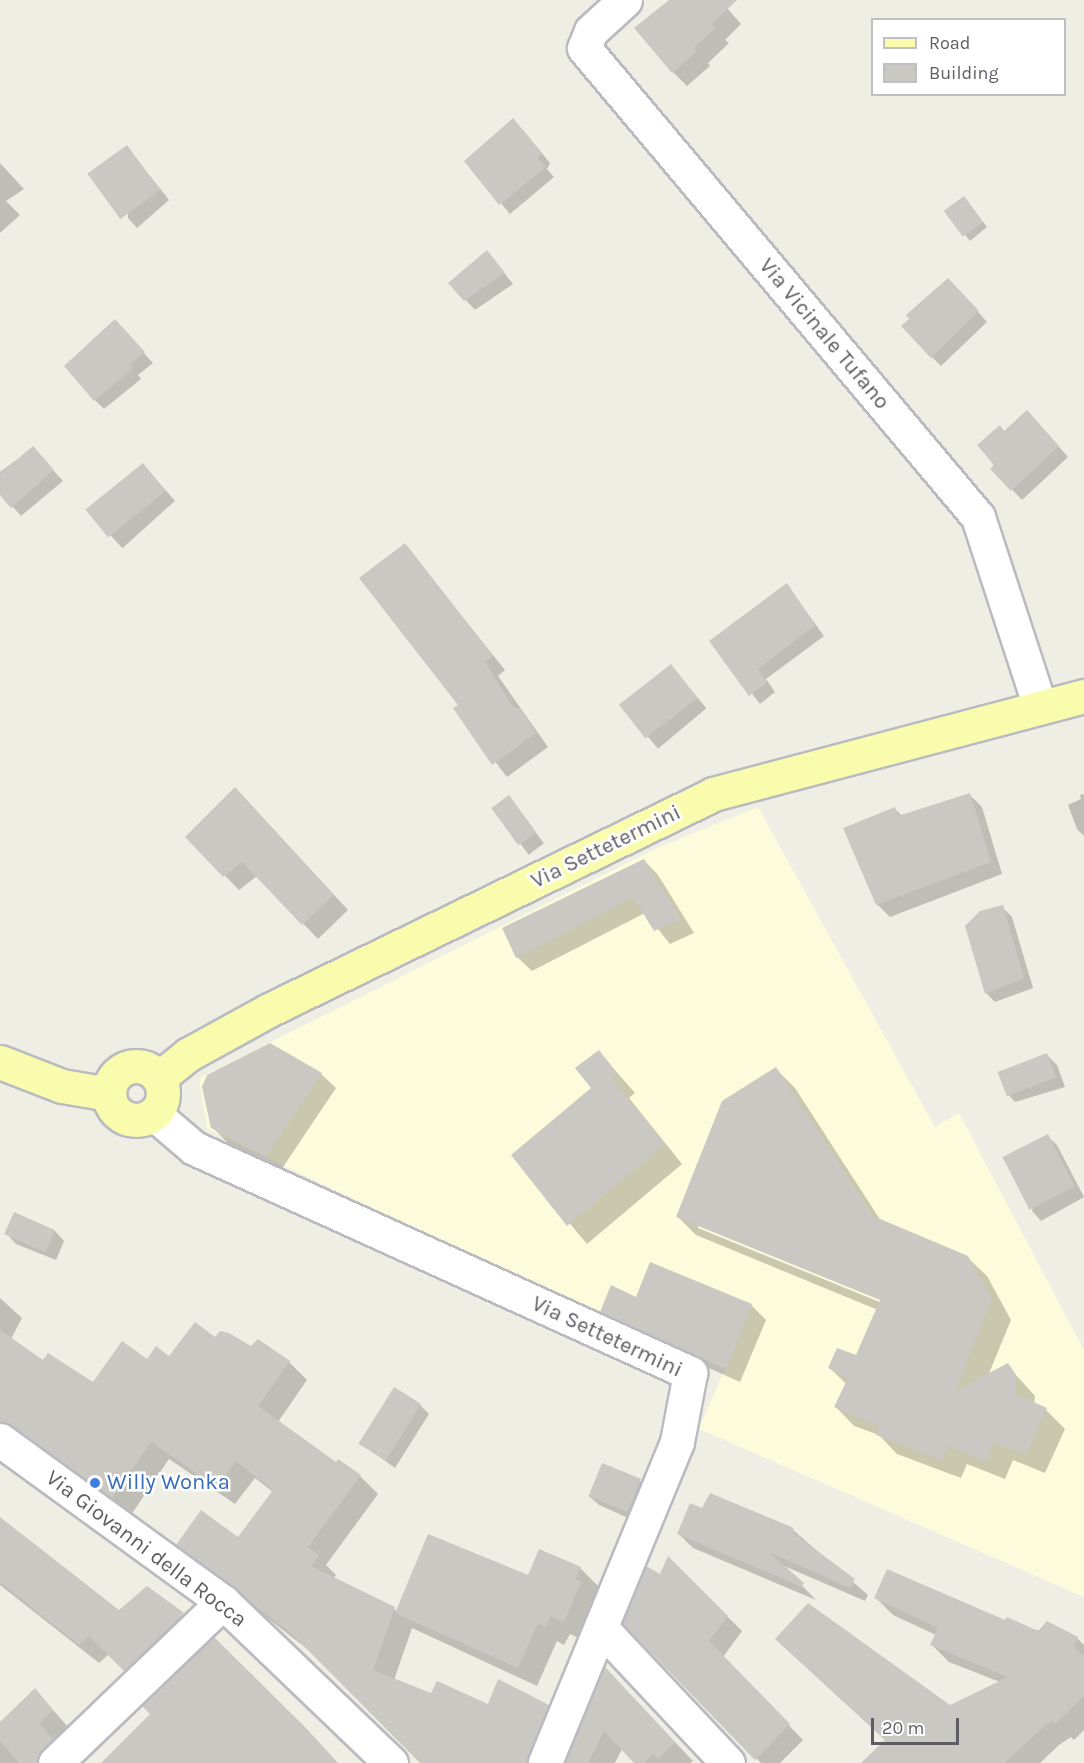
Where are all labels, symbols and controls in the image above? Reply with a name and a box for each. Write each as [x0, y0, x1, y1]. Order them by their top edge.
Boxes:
legend [871, 18, 1066, 96]
text: Road [929, 32, 970, 54]
text: Building [929, 62, 999, 84]
street label: Via Vicinale Tufano [753, 253, 895, 415]
street label: Via Settetermini [527, 799, 685, 895]
street label: Via Settetermini [527, 1291, 687, 1383]
street label: Via Giovanni della Rocca [40, 1465, 252, 1633]
place label: Willy Wonka [107, 1470, 230, 1496]
marker: Willy Wonka [88, 1476, 102, 1490]
scale bar [874, 1706, 962, 1744]
text: 20 m [882, 1717, 924, 1739]

